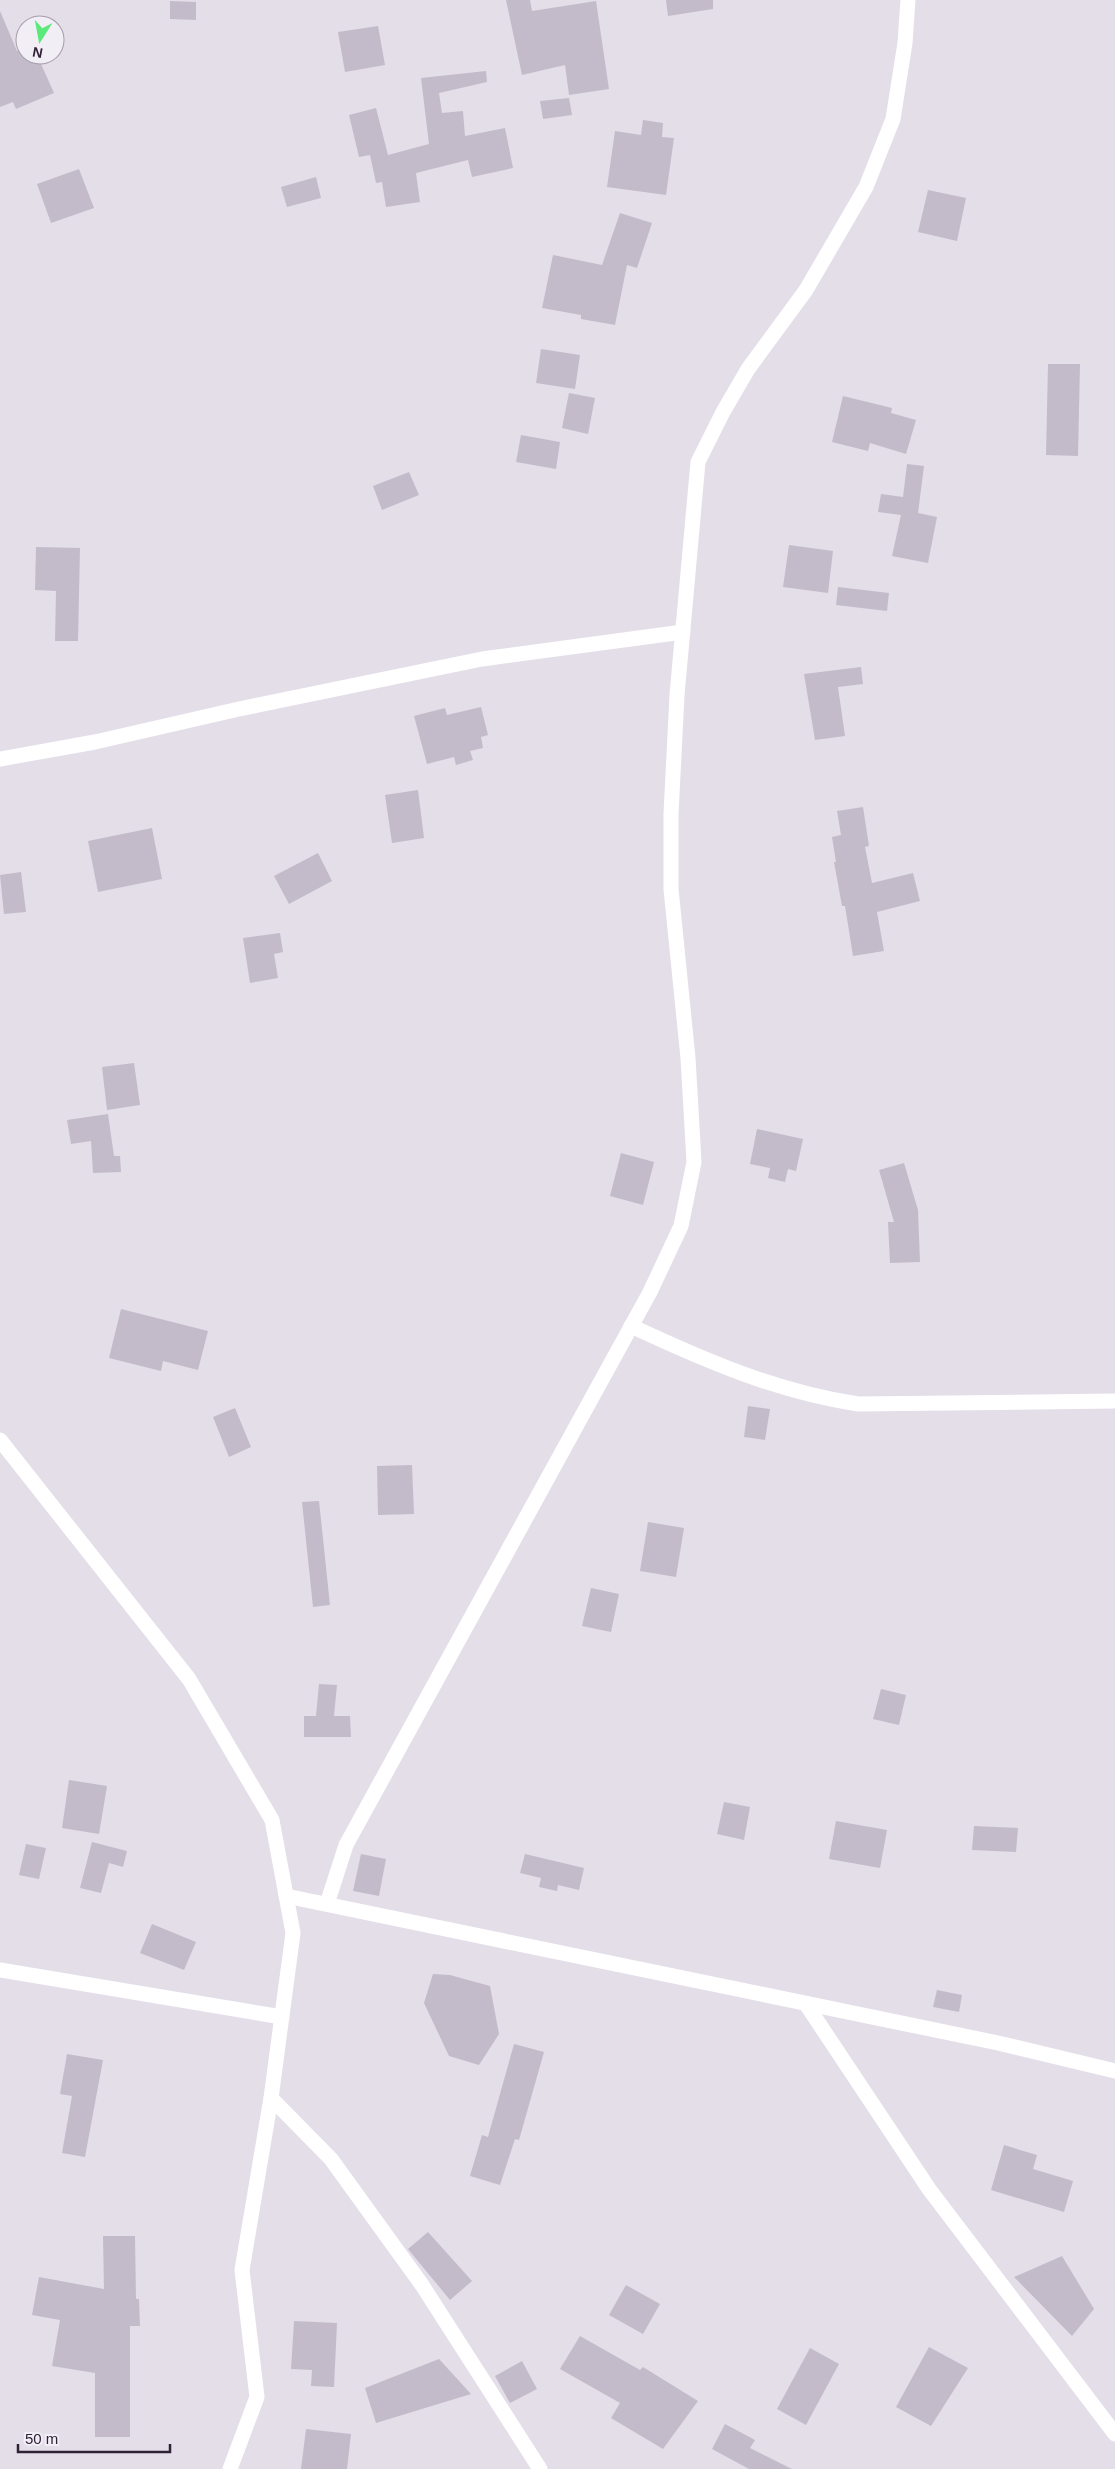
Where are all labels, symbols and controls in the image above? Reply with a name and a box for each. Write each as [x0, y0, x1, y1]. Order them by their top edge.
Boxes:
north arrow [15, 15, 65, 65]
text: N [31, 44, 44, 62]
scale bar [18, 2422, 170, 2454]
text: 50 m [25, 2430, 58, 2447]

